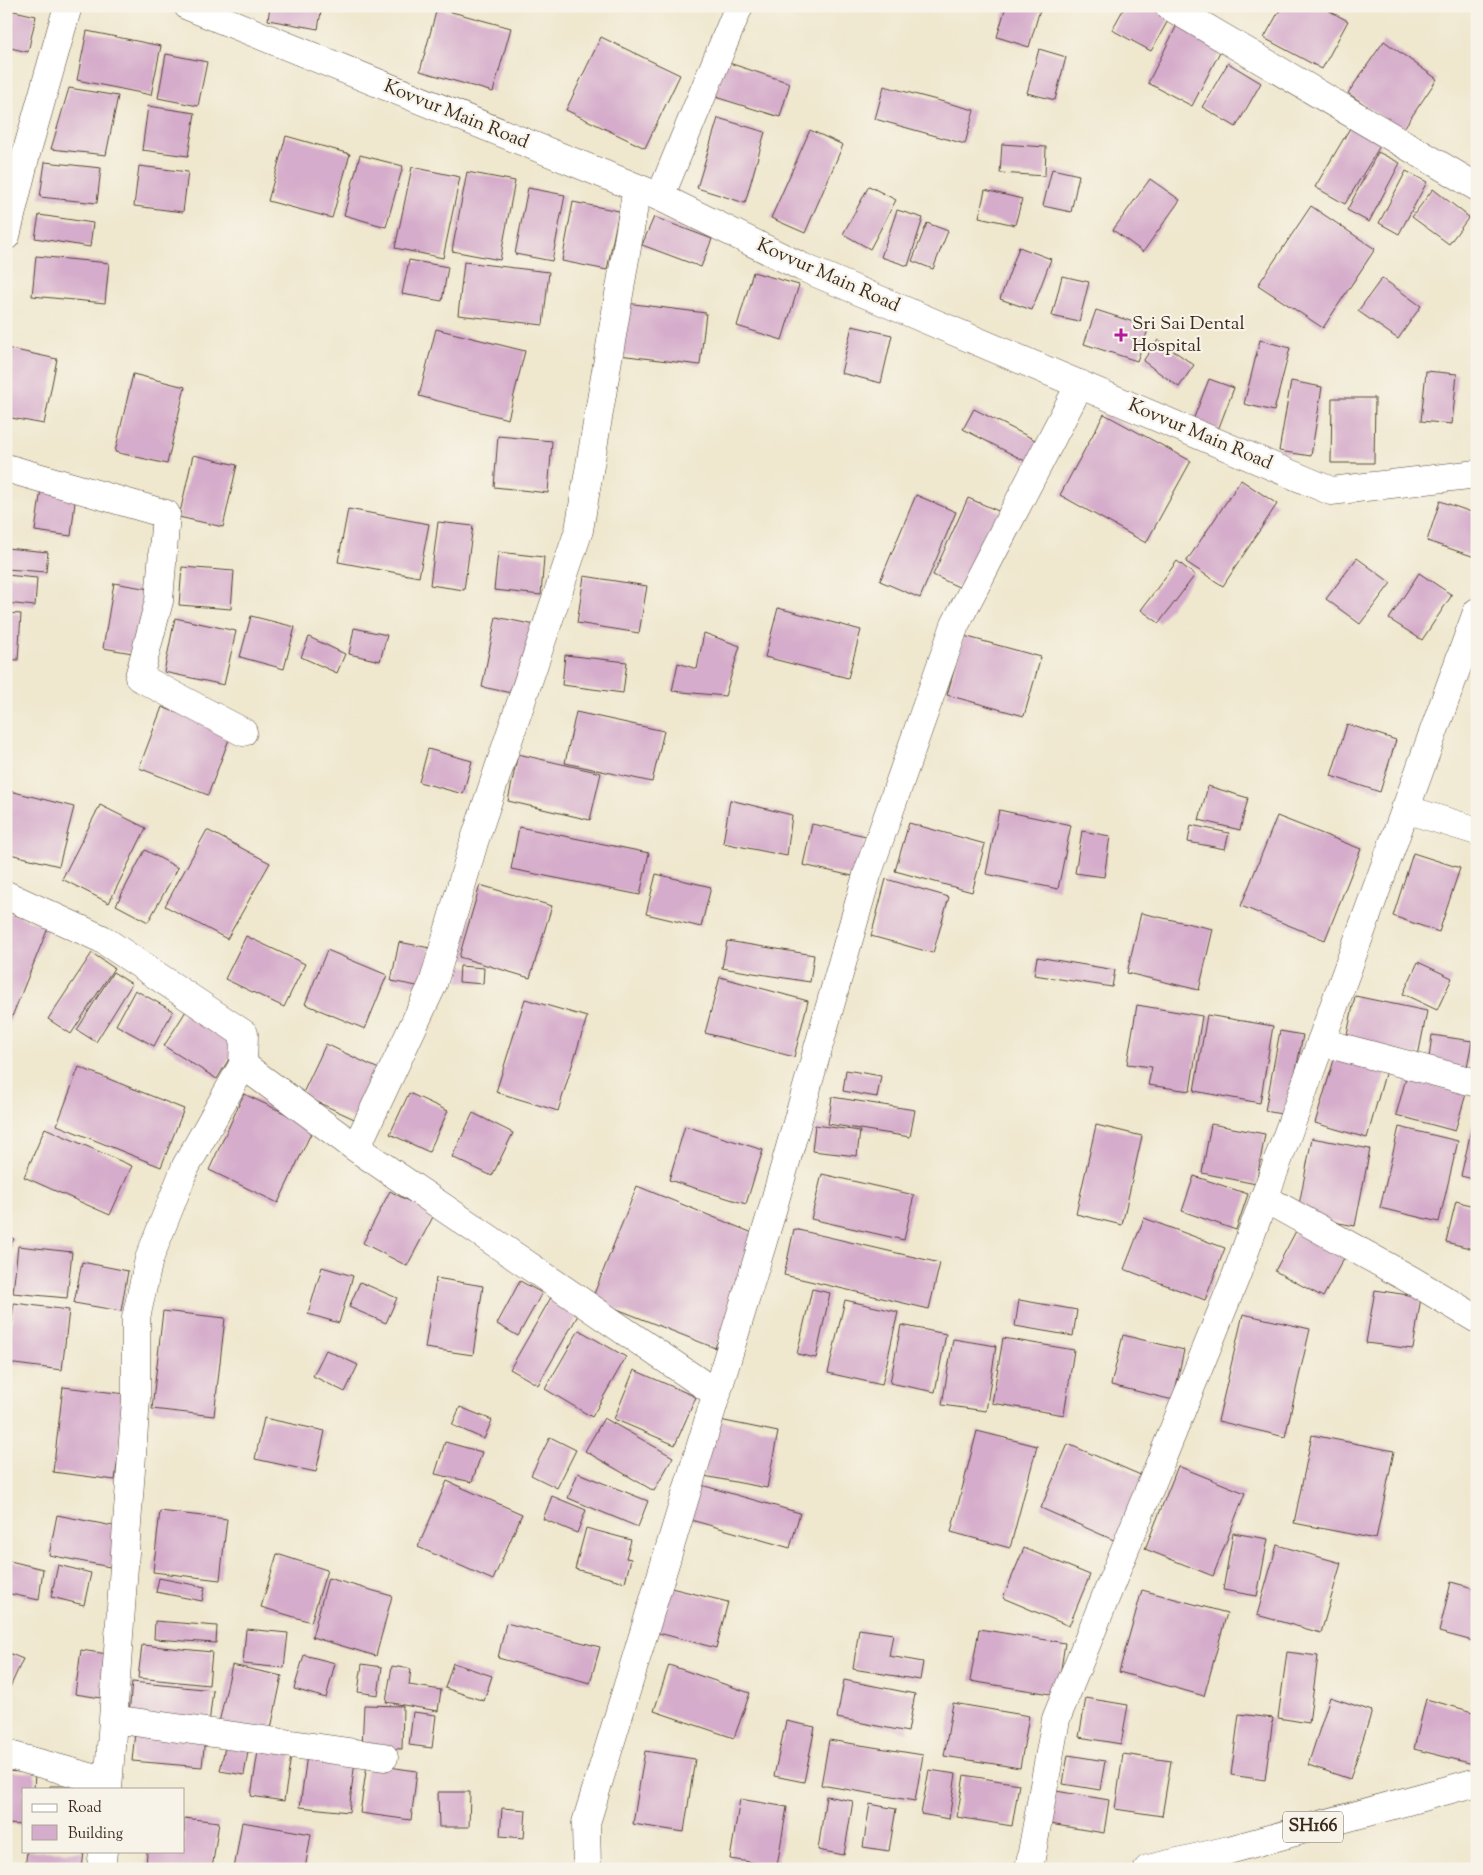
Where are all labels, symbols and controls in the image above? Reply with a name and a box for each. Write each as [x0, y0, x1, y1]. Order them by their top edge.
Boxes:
street label: Kovvur Main Road [379, 74, 533, 157]
street label: Kovvur Main Road [752, 232, 904, 320]
place label: Sri Sai Dental Hospital [1132, 311, 1245, 360]
marker: Sri Sai Dental Hospital [1114, 328, 1128, 342]
street label: Kovvur Main Road [1124, 392, 1277, 478]
legend [22, 1788, 185, 1852]
text: Road [68, 1798, 102, 1819]
road number: SH166 [1283, 1811, 1343, 1842]
text: Building [68, 1824, 123, 1845]

